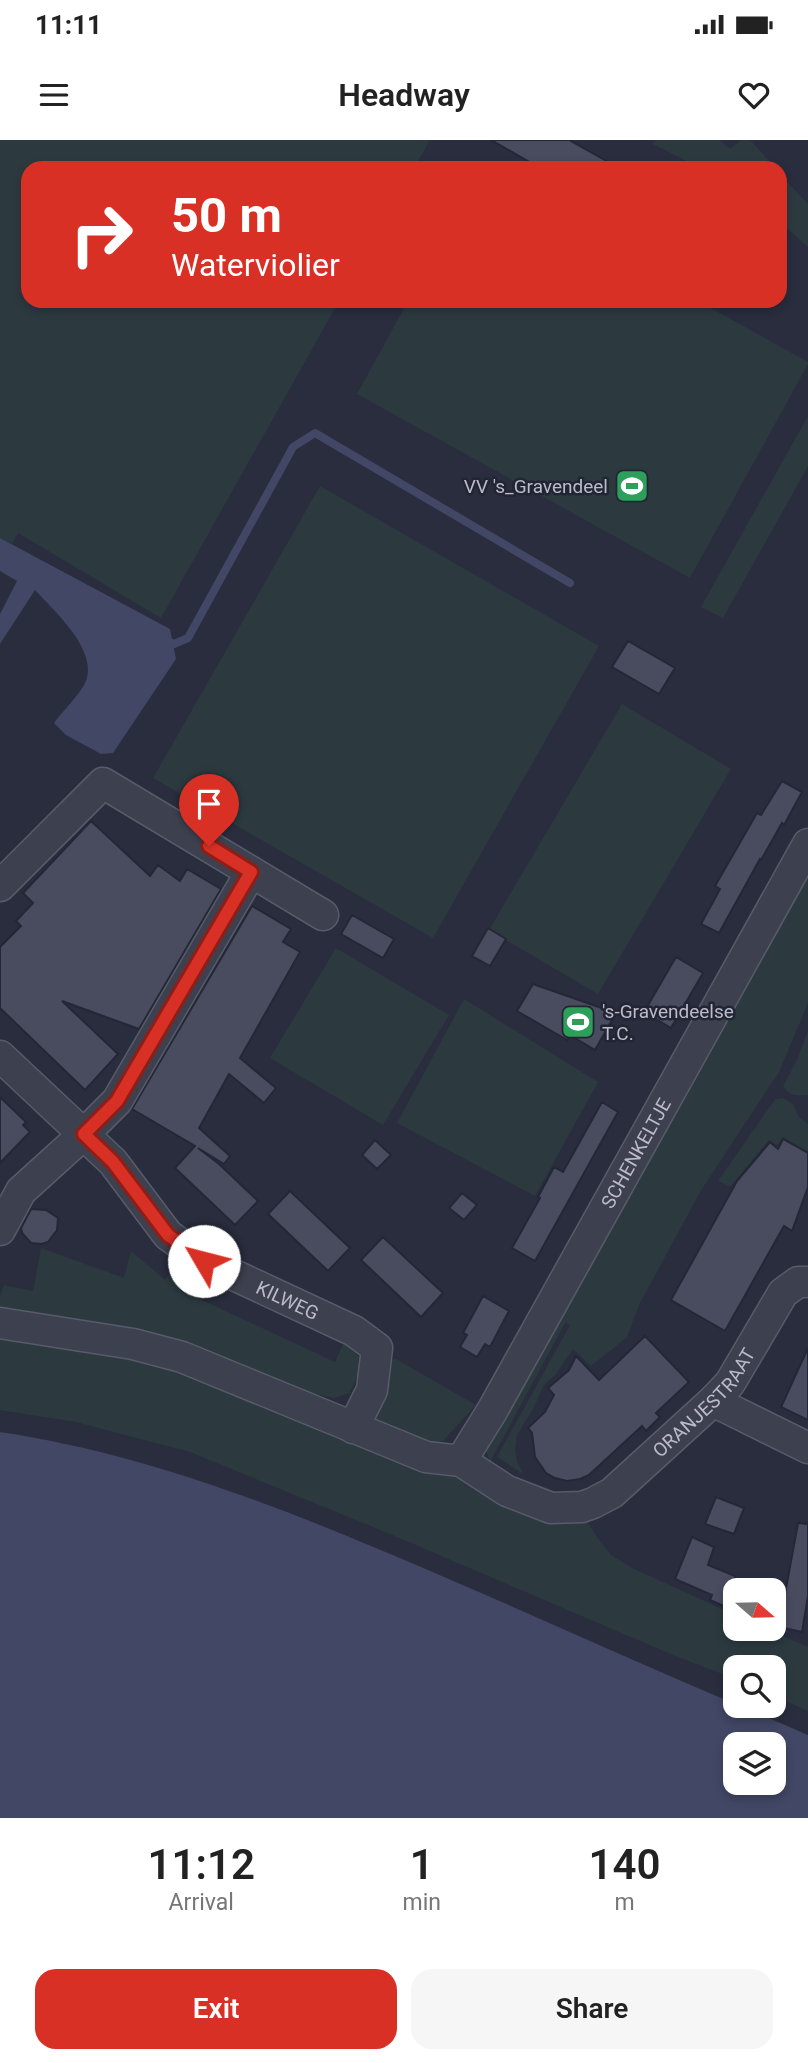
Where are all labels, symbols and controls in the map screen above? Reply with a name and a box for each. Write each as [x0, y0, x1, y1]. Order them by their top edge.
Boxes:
text: 11:11 [35, 10, 102, 40]
icon: menu [35, 76, 73, 114]
text: Headway [338, 76, 470, 114]
icon: heart [735, 76, 773, 114]
text: 50 m [171, 187, 282, 244]
icon: right [56, 189, 147, 280]
text: Waterviolier [171, 246, 340, 284]
sports icon: VV 's_Gravendeel [613, 467, 651, 505]
place label: VV 's_Gravendeel [464, 475, 608, 498]
pin [179, 774, 239, 846]
icon: arrive [190, 785, 228, 823]
place label: 's-Gravendeelse T.C. [602, 1000, 734, 1045]
sports icon: 's-Gravendeelse T.C. [559, 1003, 597, 1041]
street label: SCHENKELTJE [596, 1094, 676, 1212]
position arrow [167, 1224, 241, 1298]
street label: KILWEG [252, 1276, 322, 1325]
street label: ORANJESTRAAT [648, 1344, 760, 1462]
north arrow [723, 1578, 786, 1642]
map controls [723, 1578, 786, 1795]
button: search [723, 1655, 786, 1718]
button: layers [723, 1732, 786, 1795]
text: 11:12 [148, 1840, 255, 1889]
text: 1 [410, 1840, 434, 1889]
text: 140 [588, 1840, 660, 1889]
text: Arrival [169, 1889, 234, 1916]
text: min [402, 1889, 441, 1916]
text: m [614, 1889, 635, 1916]
button: Exit [35, 1969, 397, 2049]
button: Share [411, 1969, 773, 2049]

